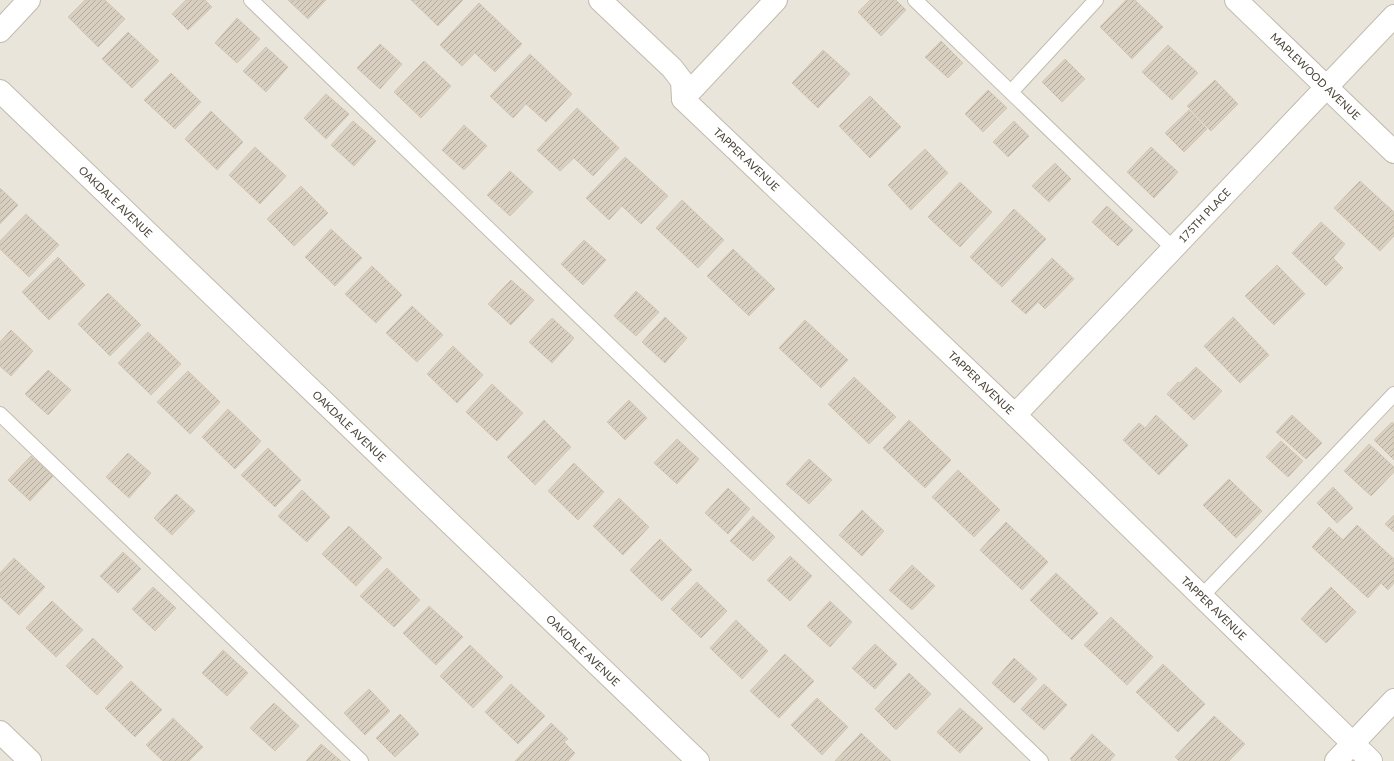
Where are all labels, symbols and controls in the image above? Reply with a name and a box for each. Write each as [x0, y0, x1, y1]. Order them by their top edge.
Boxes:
street label: MAPLEWOOD AVENUE [1268, 30, 1363, 122]
street label: TAPPER AVENUE [711, 125, 782, 193]
street label: OAKDALE AVENUE [76, 163, 155, 240]
street label: 175TH PLACE [1175, 185, 1233, 245]
street label: TAPPER AVENUE [946, 348, 1017, 417]
street label: OAKDALE AVENUE [310, 388, 389, 464]
street label: TAPPER AVENUE [1179, 573, 1249, 642]
street label: OAKDALE AVENUE [544, 612, 623, 688]

